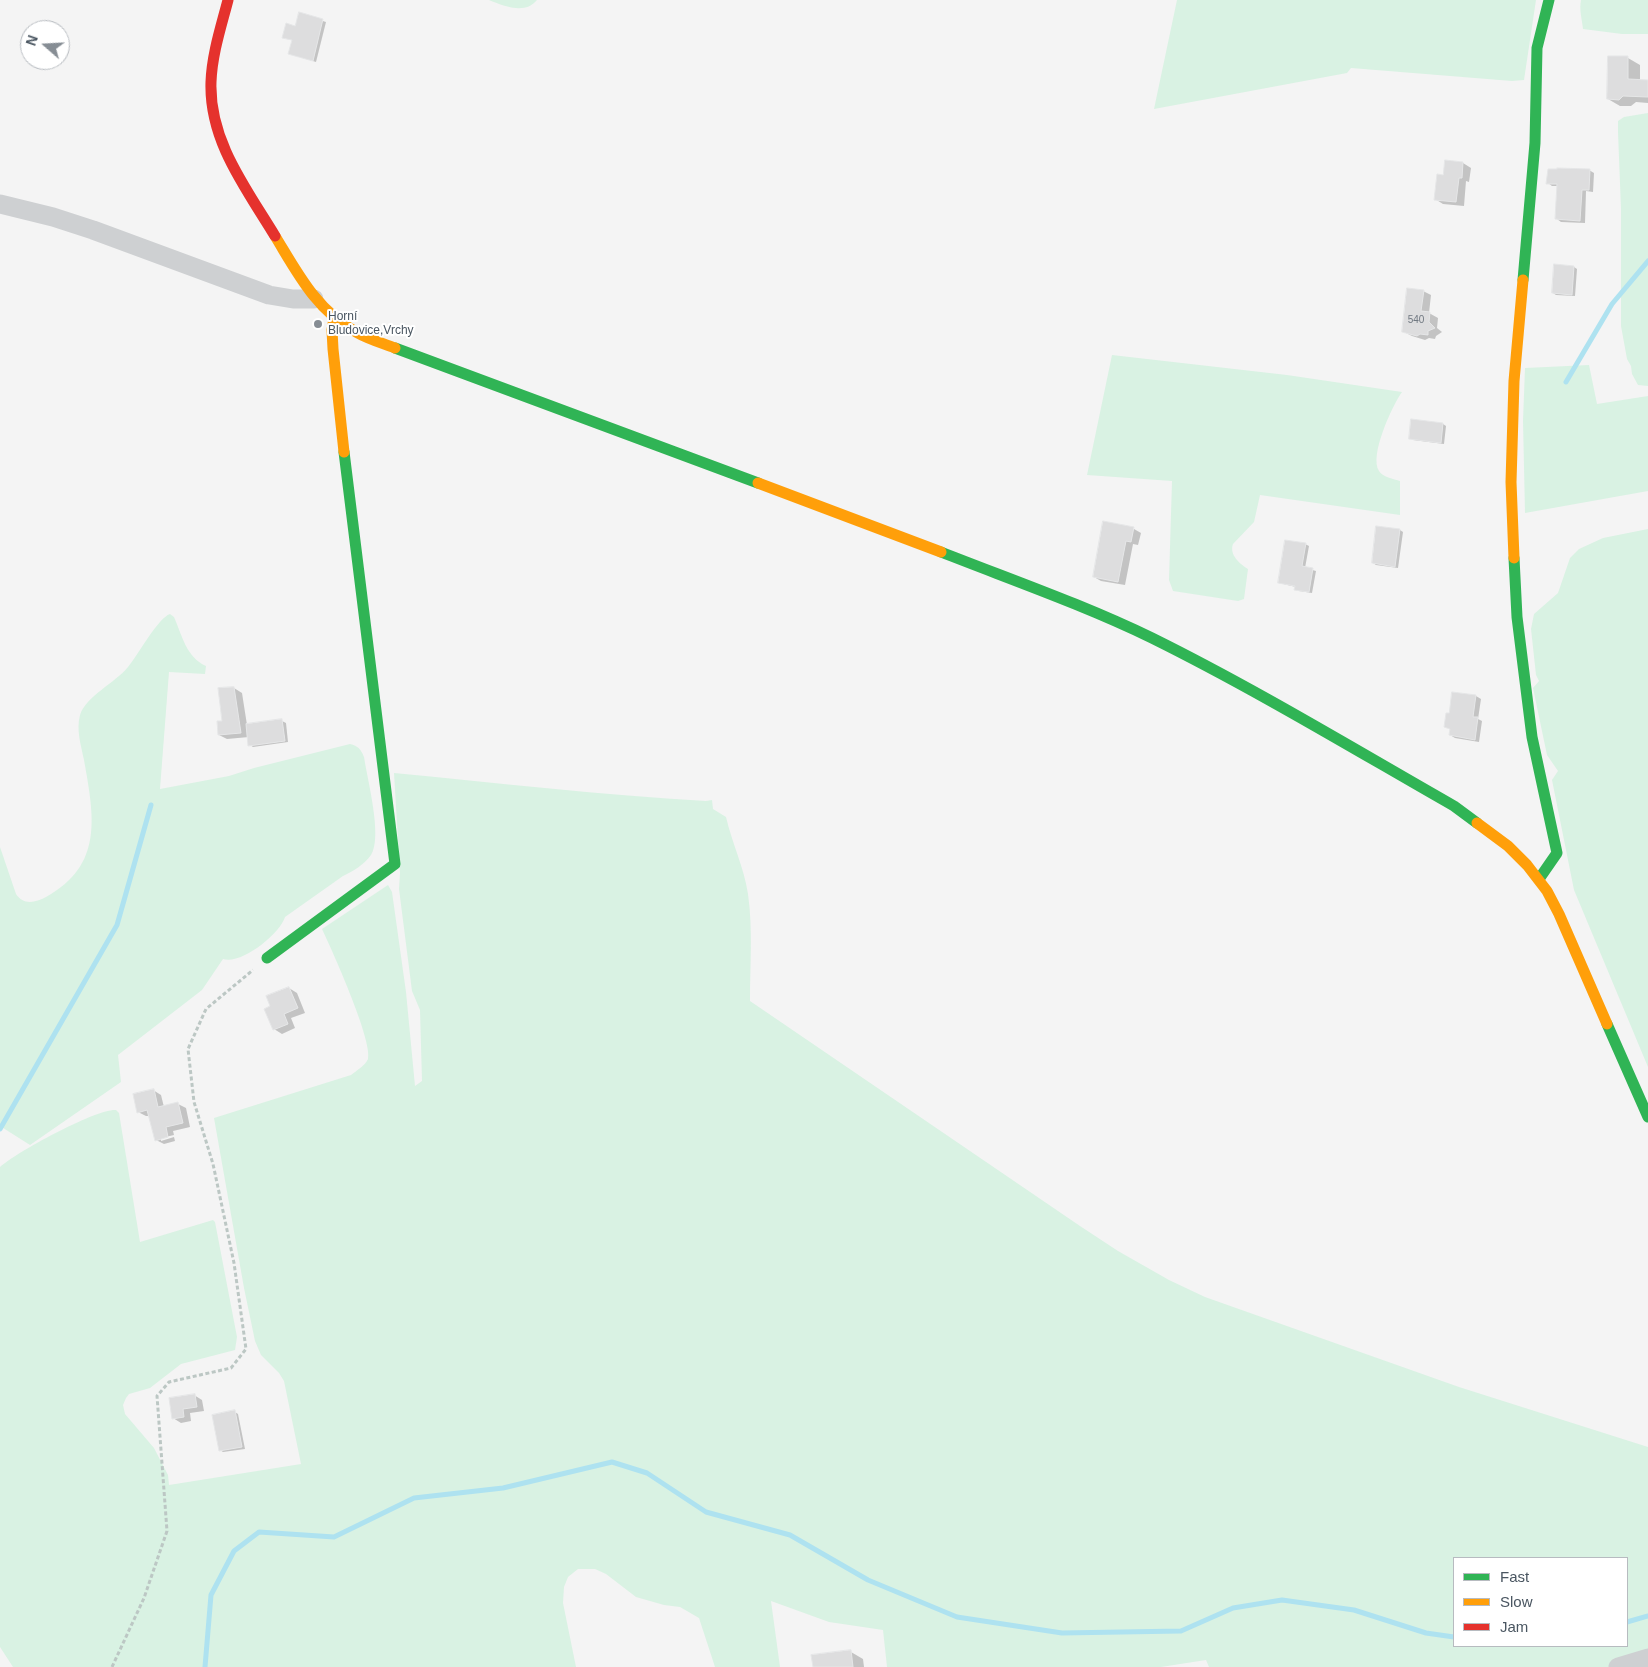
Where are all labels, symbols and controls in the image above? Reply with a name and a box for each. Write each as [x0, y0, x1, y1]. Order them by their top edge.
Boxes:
north arrow [20, 20, 70, 70]
text: N [23, 33, 41, 48]
place label: Horní Bludovice,Vrchy [328, 310, 414, 338]
house number: 540 [1408, 314, 1424, 326]
marker: Horní Bludovice,Vrchy [312, 318, 324, 330]
legend [1453, 1557, 1628, 1647]
text: Fast [1500, 1568, 1529, 1585]
text: Slow [1500, 1593, 1533, 1610]
text: Jam [1500, 1618, 1528, 1635]

